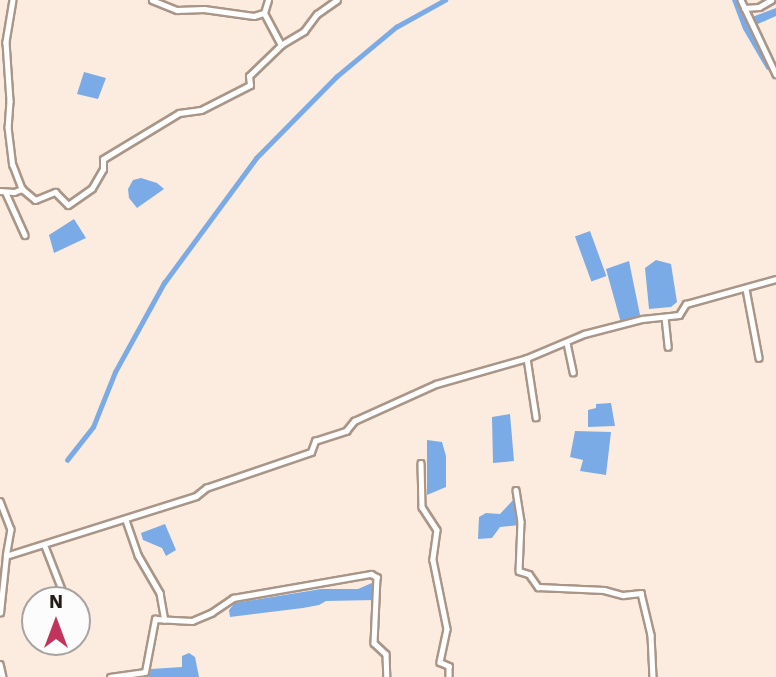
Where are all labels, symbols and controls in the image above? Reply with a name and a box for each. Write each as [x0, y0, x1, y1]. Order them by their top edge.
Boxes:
north arrow [21, 586, 91, 656]
text: N [49, 590, 63, 613]

